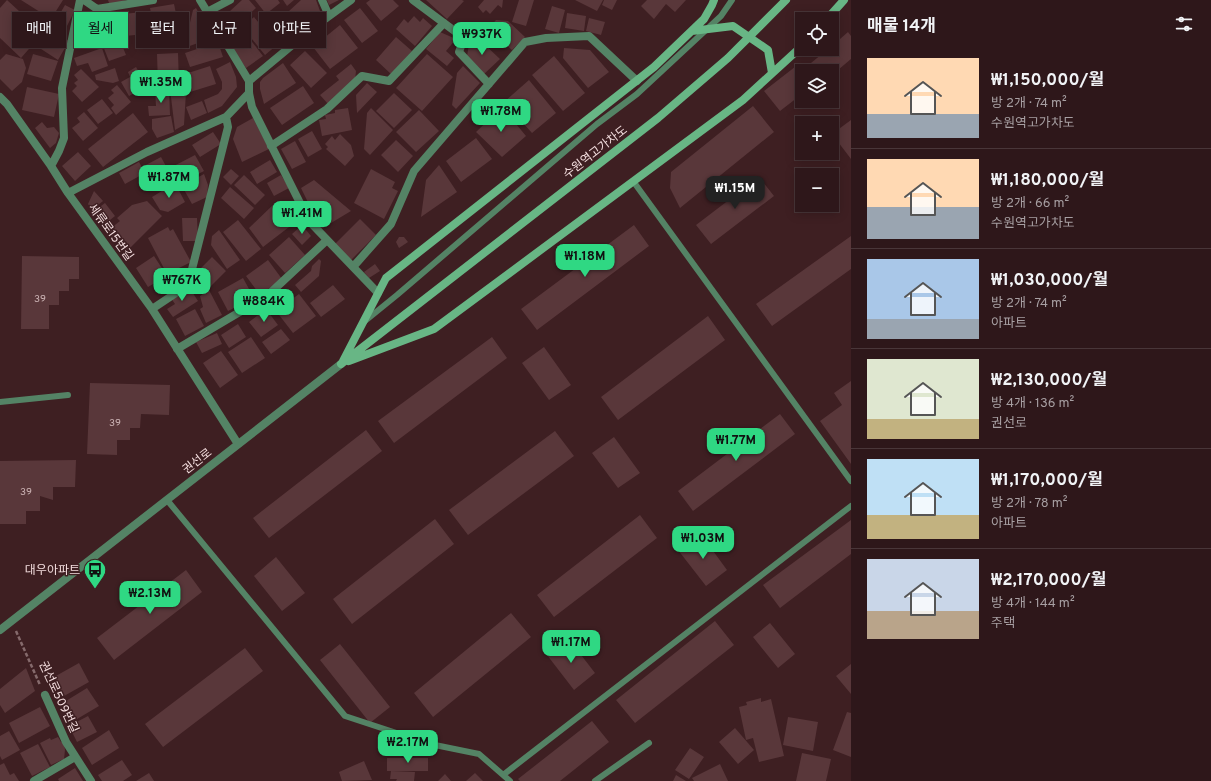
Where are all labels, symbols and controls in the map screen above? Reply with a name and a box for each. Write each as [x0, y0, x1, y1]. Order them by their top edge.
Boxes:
chip: 매매 [12, 12, 66, 48]
chip: 월세 [74, 12, 128, 48]
chip: 필터 [136, 12, 189, 48]
chip: 신규 [197, 12, 251, 48]
chip: 아파트 [259, 12, 326, 48]
map controls [795, 12, 839, 212]
button: locate [795, 12, 839, 56]
icon: filters [1173, 13, 1195, 35]
text: 매물 14개 [867, 16, 936, 38]
pin: ₩937K [454, 22, 510, 56]
text: ₩937K [462, 27, 502, 43]
button: layers [795, 64, 839, 108]
pin: ₩1.35M [128, 70, 194, 104]
text: ₩1,150,000/월 [991, 70, 1104, 92]
icon: home [899, 74, 947, 122]
text: ₩1.35M [139, 75, 183, 91]
text: 방 2개 · 74 m² [991, 96, 1067, 112]
pin: ₩1.78M [468, 99, 534, 133]
text: ₩1.78M [480, 104, 522, 120]
button: + [795, 116, 839, 160]
text: 수원역고가차도 [991, 116, 1075, 132]
street label: 수원역고가차도 [560, 123, 631, 183]
pin: ₩1.87M [136, 165, 202, 199]
button: − [795, 168, 839, 212]
text: ₩1.87M [148, 170, 190, 186]
text: ₩1,180,000/월 [991, 170, 1104, 192]
icon: home [899, 175, 947, 223]
pin: ₩1.15M [702, 176, 768, 210]
text: ₩1.15M [715, 181, 755, 197]
text: 방 2개 · 66 m² [991, 196, 1069, 212]
street label: 세류로15번길 [84, 201, 136, 264]
pin: ₩1.41M [269, 201, 335, 235]
text: ₩1.41M [281, 206, 323, 222]
text: 수원역고가차도 [991, 216, 1075, 232]
pin: ₩1.18M [552, 244, 618, 278]
text: ₩1.18M [565, 249, 605, 265]
pin: ₩767K [154, 268, 210, 302]
text: ₩1,030,000/월 [991, 270, 1108, 292]
text: ₩767K [162, 273, 202, 289]
icon: home [899, 275, 947, 323]
pin: ₩884K [236, 289, 292, 323]
house number: 39 [34, 293, 46, 306]
text: ₩884K [243, 294, 285, 310]
text: 방 2개 · 74 m² [991, 296, 1067, 312]
text: 아파트 [991, 316, 1027, 332]
text: ₩2,130,000/월 [991, 370, 1107, 392]
icon: home [899, 375, 947, 423]
text: 방 4개 · 136 m² [991, 396, 1074, 412]
text: 권선로 [991, 416, 1027, 432]
house number: 39 [109, 417, 121, 430]
pin: ₩1.77M [703, 428, 769, 462]
text: ₩1.77M [716, 433, 756, 449]
street label: 권선로 [180, 445, 216, 478]
text: ₩1,170,000/월 [991, 470, 1103, 492]
icon: home [899, 475, 947, 523]
house number: 39 [20, 486, 32, 499]
text: 방 2개 · 78 m² [991, 496, 1068, 512]
text: 아파트 [991, 516, 1027, 532]
pin: ₩1.03M [670, 526, 736, 560]
text: ₩1.03M [681, 531, 725, 547]
bus stop icon: 대우아파트 [82, 557, 108, 590]
place label: 대우아파트 [25, 563, 80, 579]
text: ₩2,170,000/월 [991, 570, 1106, 592]
icon: home [899, 575, 947, 623]
pin: ₩2.13M [117, 581, 183, 615]
text: ₩2.13M [128, 586, 172, 602]
text: 방 4개 · 144 m² [991, 596, 1075, 612]
text: 주택 [991, 616, 1015, 632]
pin: ₩1.17M [538, 630, 604, 664]
text: ₩1.17M [551, 635, 591, 651]
street label: 권선로509번길 [34, 659, 82, 736]
pin: ₩2.17M [375, 730, 441, 764]
text: ₩2.17M [387, 735, 429, 751]

